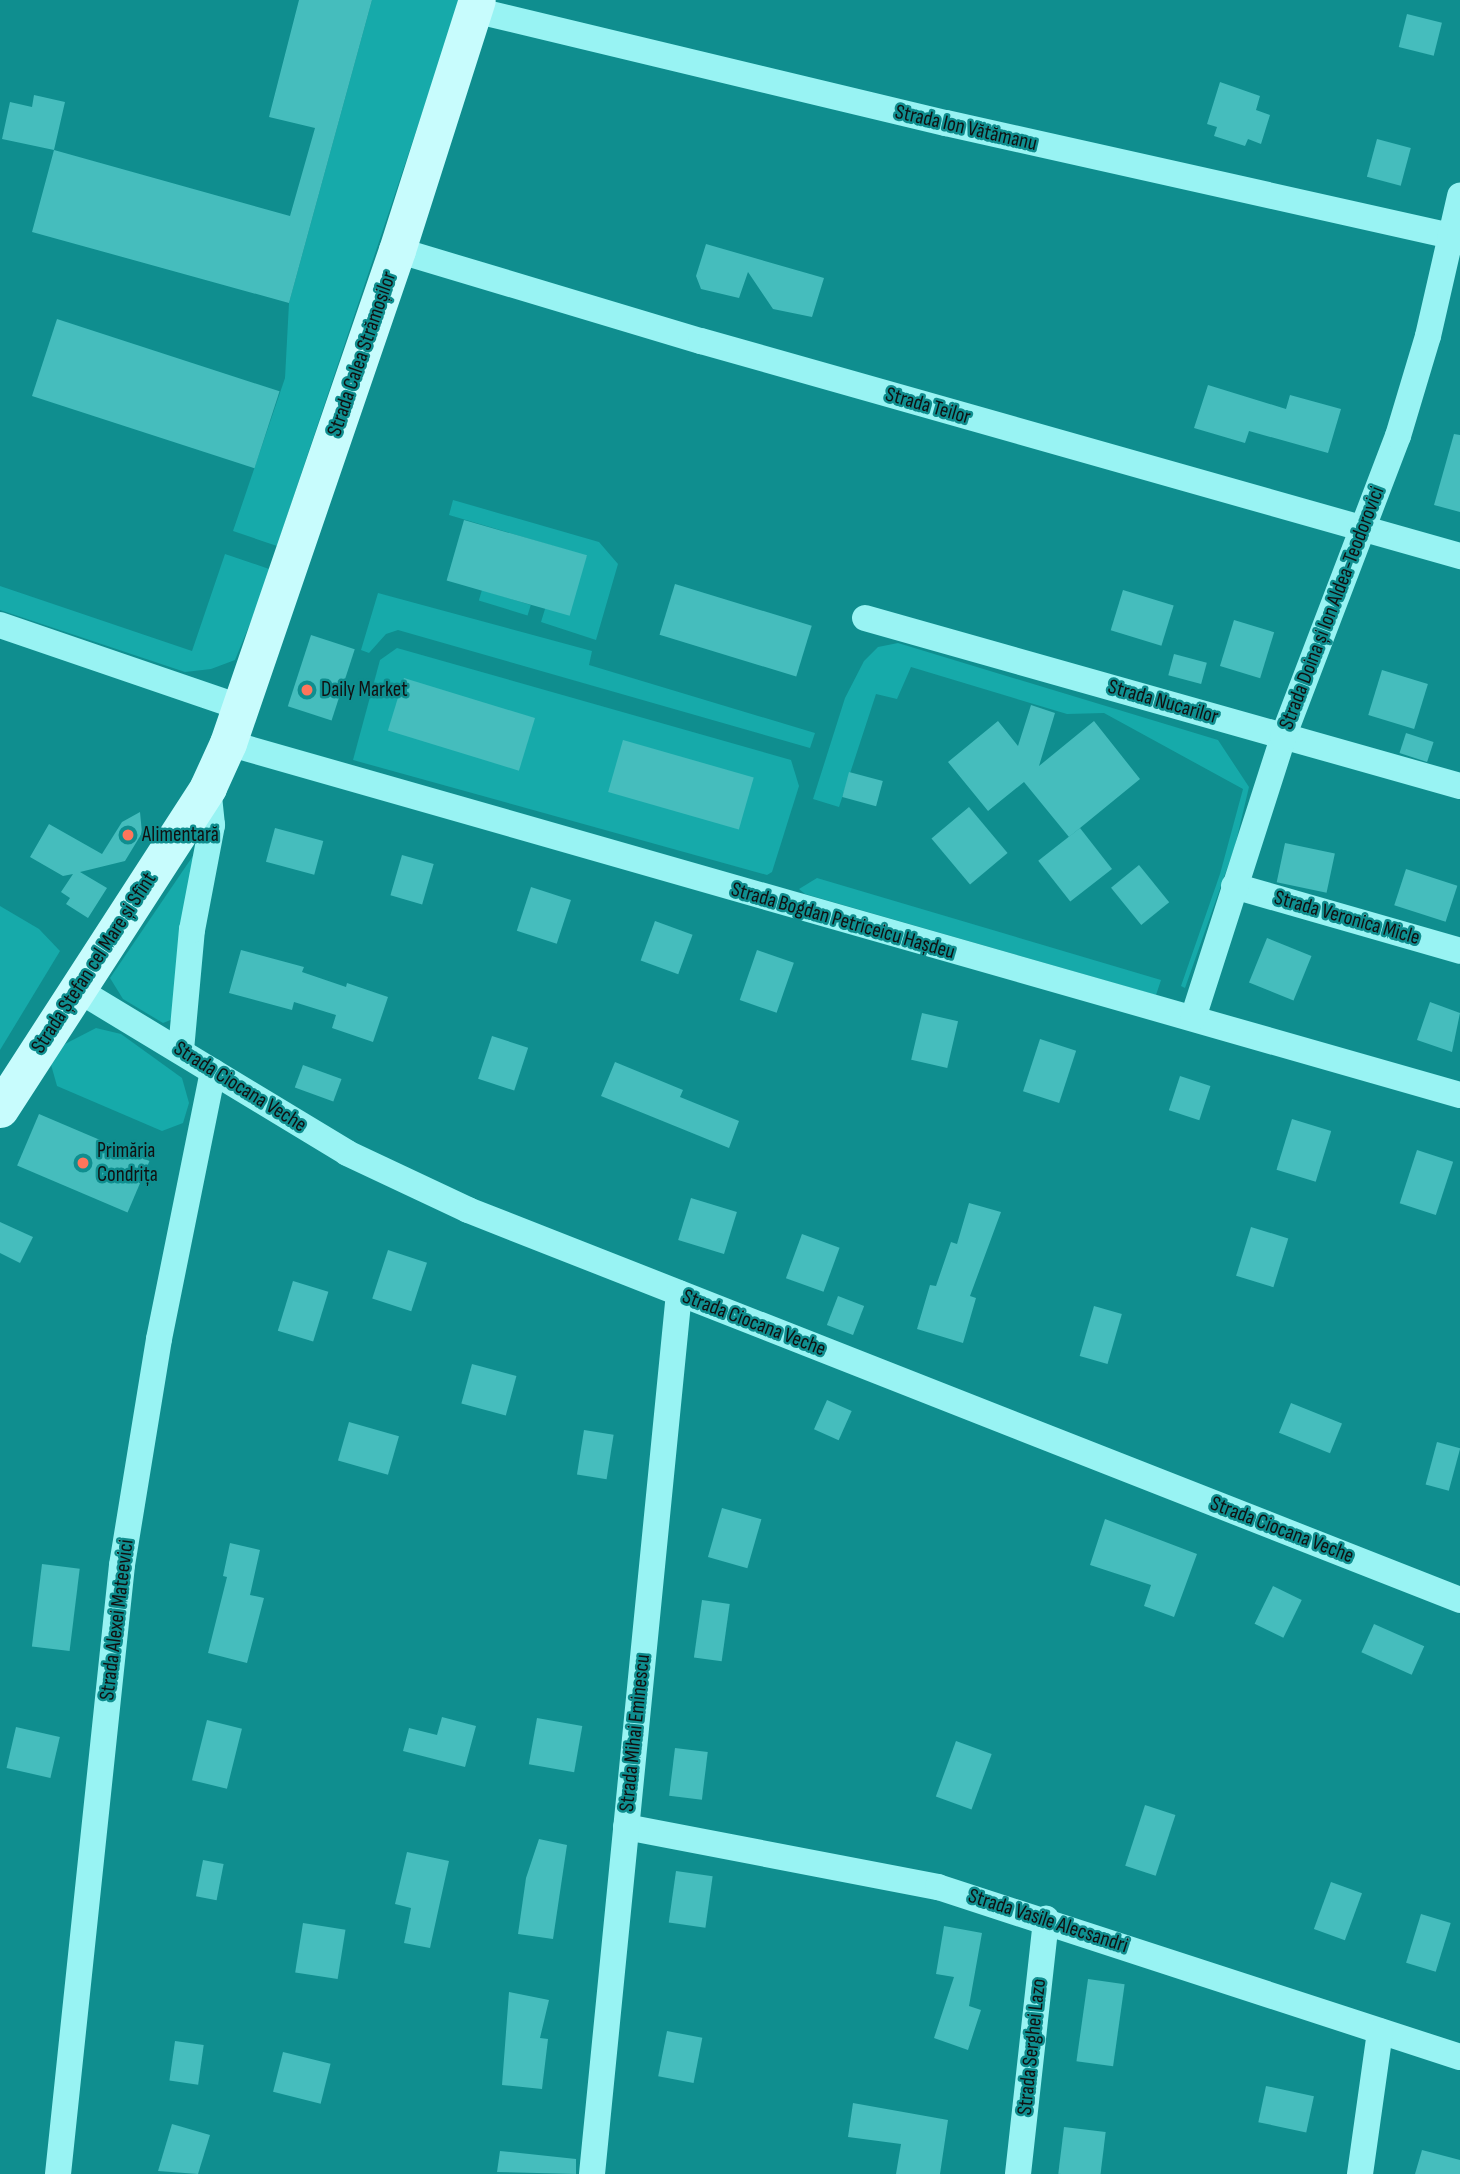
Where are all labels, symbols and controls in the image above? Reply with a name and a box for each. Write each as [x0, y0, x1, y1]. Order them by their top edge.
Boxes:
street label: Strada Ion Vătămanu [892, 99, 1040, 157]
street label: Strada Calea Strămoșilor [322, 268, 402, 440]
street label: Strada Teilor [882, 382, 974, 430]
street label: Strada Doina și Ion Aldea-Teodorovici [1274, 483, 1390, 733]
street label: Strada Nucarilor [1105, 674, 1221, 730]
place label: Daily Market [321, 677, 408, 703]
marker: Daily Market [299, 682, 315, 698]
place label: Alimentară [142, 822, 219, 848]
marker: Alimentară [120, 827, 136, 843]
street label: Strada Ștefan cel Mare și Sfînt [26, 868, 162, 1058]
street label: Strada Bogdan Petriceicu Hașdeu [728, 877, 958, 965]
street label: Strada Veronica Micle [1271, 885, 1423, 951]
street label: Strada Ciocana Veche [169, 1036, 311, 1138]
place label: Primăria Condrița [97, 1138, 158, 1188]
marker: Primăria Condrița [75, 1155, 91, 1171]
street label: Strada Ciocana Veche [679, 1284, 829, 1362]
street label: Strada Ciocana Veche [1207, 1491, 1357, 1569]
street label: Strada Alexei Mateevici [95, 1538, 139, 1702]
street label: Strada Mihai Eminescu [614, 1653, 656, 1813]
street label: Strada Vasile Alecsandri [965, 1883, 1131, 1959]
street label: Strada Serghei Lazo [1012, 1978, 1052, 2116]

